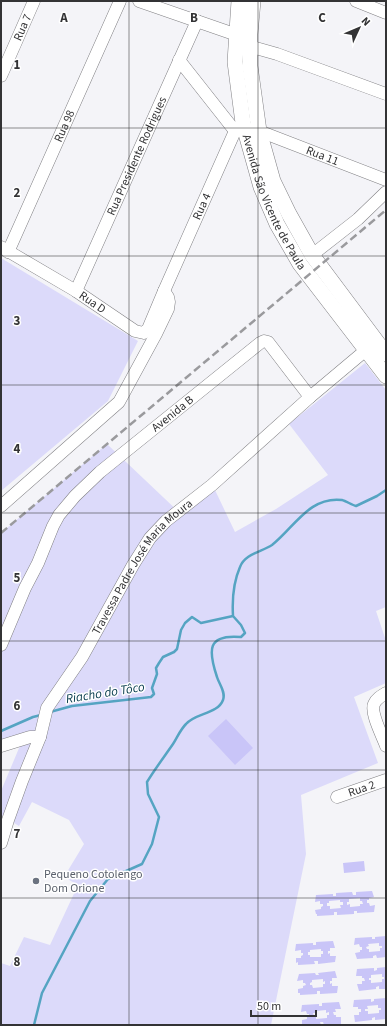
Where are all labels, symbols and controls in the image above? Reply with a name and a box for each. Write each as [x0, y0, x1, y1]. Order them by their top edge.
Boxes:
north arrow [339, 8, 379, 48]
text: A [59, 9, 68, 27]
text: B [190, 9, 198, 27]
text: C [318, 9, 326, 27]
street label: Rua 7 [9, 12, 36, 44]
text: N [358, 14, 374, 29]
text: 1 [14, 56, 21, 74]
street label: Rua Presidente Rodrigues [103, 94, 171, 218]
street label: Rua 98 [50, 107, 79, 145]
street label: Avenida São Vicente de Paula [238, 133, 310, 274]
street label: Rua 11 [303, 142, 341, 170]
text: 2 [14, 184, 21, 202]
street label: Rua 4 [189, 190, 215, 223]
street label: Rua D [75, 287, 109, 318]
text: 3 [14, 312, 21, 330]
street label: Avenida B [148, 392, 197, 436]
text: 4 [14, 440, 21, 458]
street label: Travessa Padre José Maria Moura [88, 495, 196, 638]
text: 5 [14, 569, 21, 587]
water label: Riacho do Tôco [64, 678, 146, 708]
text: 6 [14, 697, 21, 715]
street label: Rua 2 [346, 776, 378, 802]
text: 7 [14, 825, 21, 843]
place label: Pequeno Cotolengo Dom Orione [44, 866, 143, 897]
marker: Pequeno Cotolengo Dom Orione [31, 876, 41, 886]
text: 8 [14, 953, 21, 971]
scale bar [251, 992, 316, 1018]
text: 50 m [257, 998, 281, 1015]

